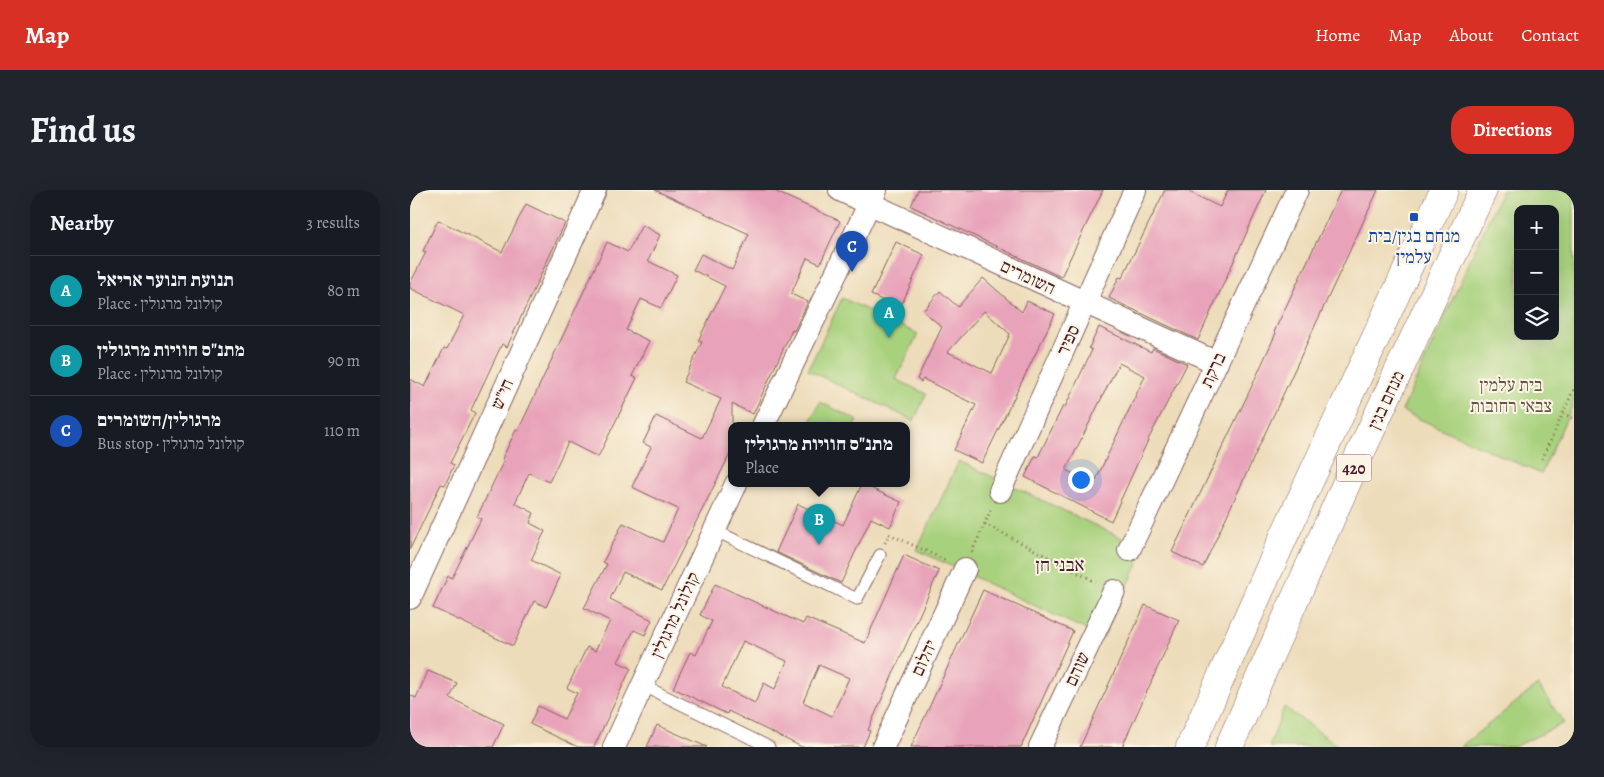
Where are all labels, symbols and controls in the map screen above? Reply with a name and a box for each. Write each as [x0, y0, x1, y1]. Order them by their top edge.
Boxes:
text: Map [25, 19, 69, 51]
text: Home [1315, 23, 1360, 47]
text: Map [1388, 23, 1421, 47]
text: About [1449, 23, 1493, 47]
text: Contact [1521, 23, 1579, 47]
text: Find us [30, 106, 136, 154]
button: Directions [1451, 106, 1574, 154]
map controls [1514, 205, 1559, 340]
button: + [1514, 205, 1559, 250]
text: Nearby [50, 209, 113, 237]
marker: מנחם בגין/בית עלמין [1408, 211, 1420, 223]
text: 3 results [306, 212, 360, 234]
place label: מנחם בגין/בית עלמין [1368, 224, 1460, 269]
pin: C [836, 231, 868, 272]
button: − [1514, 250, 1559, 295]
street label: השומרים [996, 254, 1060, 300]
text: תנועת הנוער אריאל [97, 267, 234, 293]
text: A [61, 280, 71, 302]
text: 80 m [327, 280, 360, 302]
text: Place · קולונל מרגולין [97, 293, 223, 315]
button: layers [1514, 295, 1559, 340]
pin: A [873, 297, 905, 338]
street label: ספיר [1051, 321, 1085, 359]
text: מתנ"ס חוויות מרגולין [97, 337, 245, 363]
street label: ברקת [1194, 348, 1232, 392]
text: B [61, 350, 71, 372]
text: 90 m [328, 350, 360, 372]
text: Place · קולונל מרגולין [97, 363, 223, 385]
street label: מנחם בגין [1362, 367, 1410, 433]
park label: בית עלמין צבאי רחובות [1470, 373, 1552, 418]
street label: חי"ש [485, 375, 519, 413]
text: מרגולין/השומרים [97, 407, 221, 433]
text: C [61, 420, 71, 442]
text: 110 m [324, 420, 360, 442]
popup [728, 422, 910, 487]
text: מתנ"ס חוויות מרגולין [745, 431, 893, 457]
text: Bus stop · קולונל מרגולין [97, 433, 245, 455]
road number: 420 [1336, 454, 1372, 482]
text: Place [745, 457, 779, 479]
your location [1068, 467, 1094, 493]
pin: B [803, 504, 835, 545]
district label: אבני חן [1035, 552, 1085, 578]
street label: קולונל מרגולין [645, 568, 705, 662]
street label: יהלום [905, 636, 943, 680]
street label: שוהם [1059, 648, 1095, 690]

